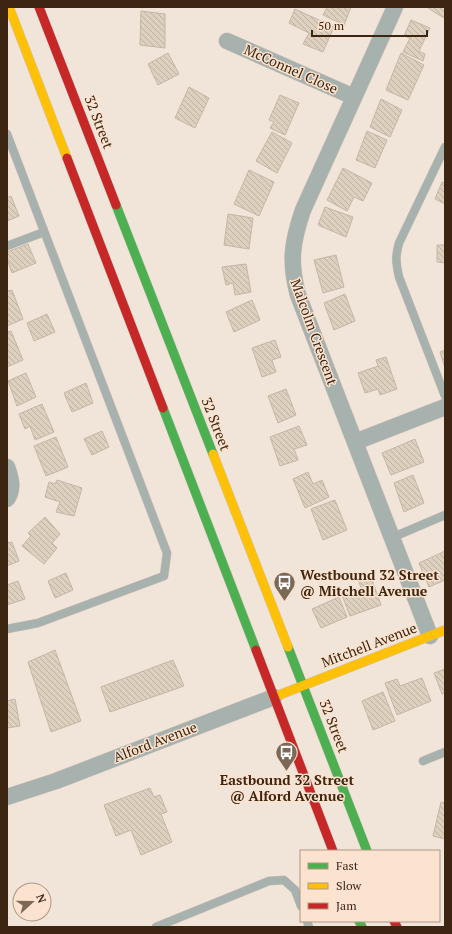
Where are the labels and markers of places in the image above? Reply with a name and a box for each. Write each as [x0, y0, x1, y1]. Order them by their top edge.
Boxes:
place label: Westbound 32 Street @ Mitchell Avenue [300, 565, 439, 600]
bus stop icon: Westbound 32 Street @ Mitchell Avenue [271, 570, 297, 603]
bus stop icon: Eastbound 32 Street @ Alford Avenue [274, 739, 300, 772]
place label: Eastbound 32 Street @ Alford Avenue [220, 770, 355, 805]

